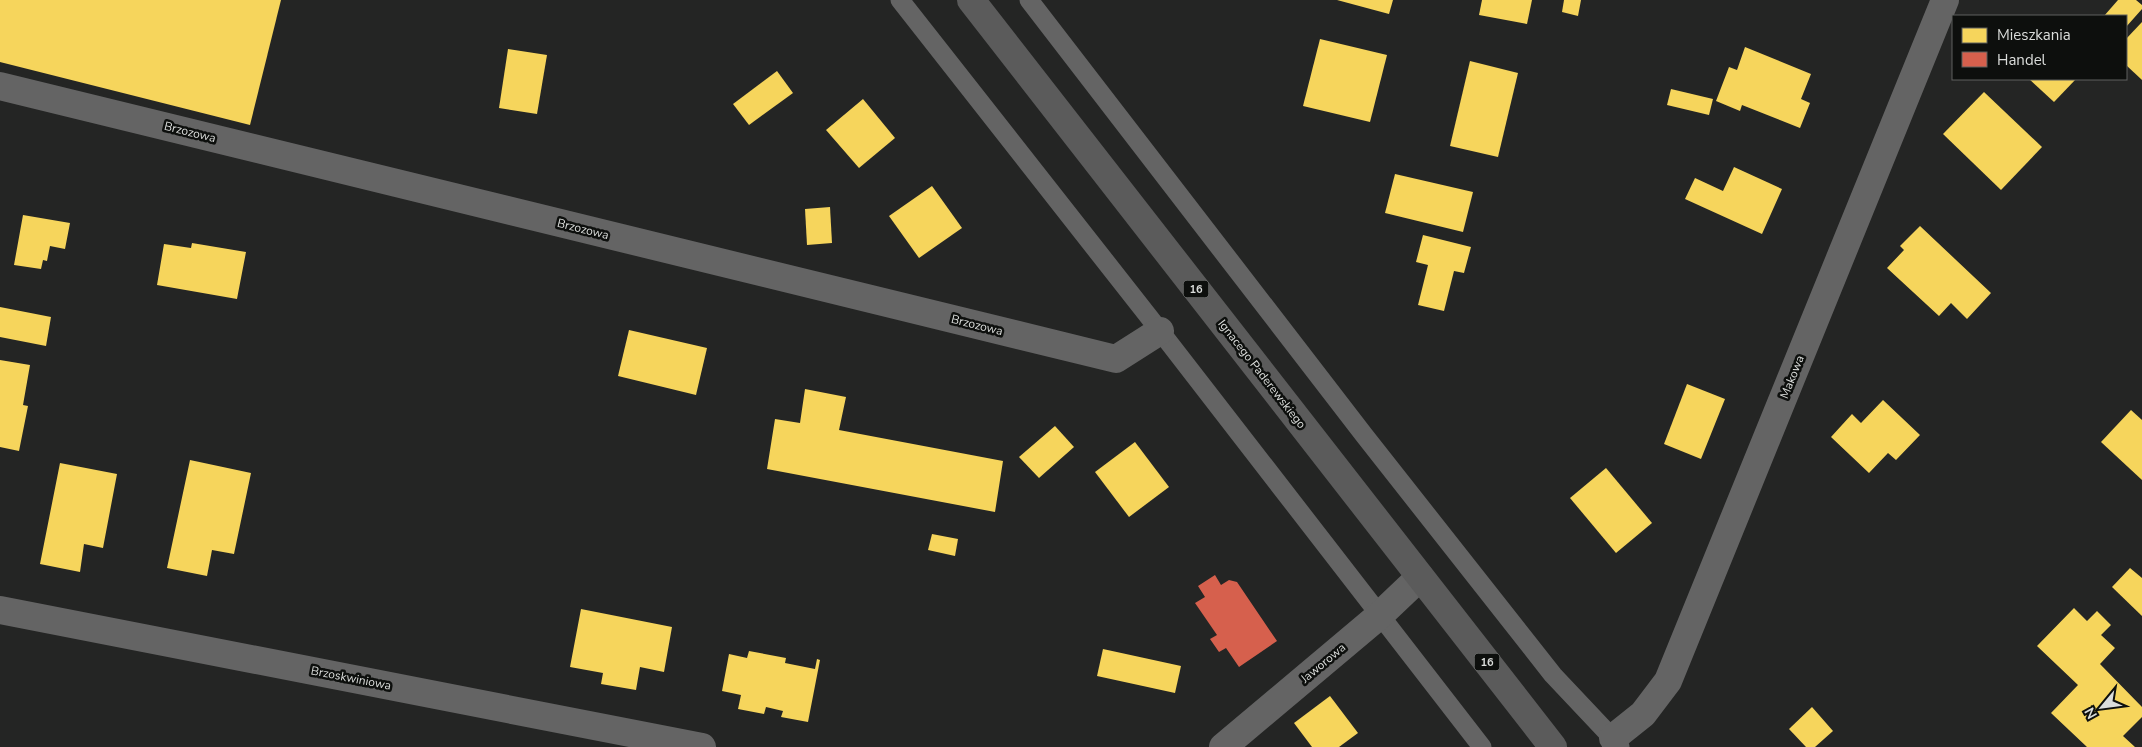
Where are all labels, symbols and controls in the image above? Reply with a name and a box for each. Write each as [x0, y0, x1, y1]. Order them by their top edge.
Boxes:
legend [1952, 15, 2127, 80]
text: Mieszkania [1997, 25, 2071, 45]
text: Handel [1997, 50, 2047, 70]
street label: Brzozowa [162, 118, 218, 146]
street label: Brzozowa [555, 215, 611, 243]
road number: 16 [1184, 280, 1208, 298]
street label: Brzozowa [949, 311, 1005, 339]
street label: Ignacego Paderewskiego [1214, 316, 1310, 432]
street label: Makowa [1776, 353, 1808, 401]
street label: Jaworowa [1296, 640, 1349, 687]
road number: 16 [1474, 654, 1500, 670]
street label: Brzoskwiniowa [309, 662, 393, 694]
north arrow [2077, 682, 2127, 732]
text: N [2080, 704, 2102, 722]

